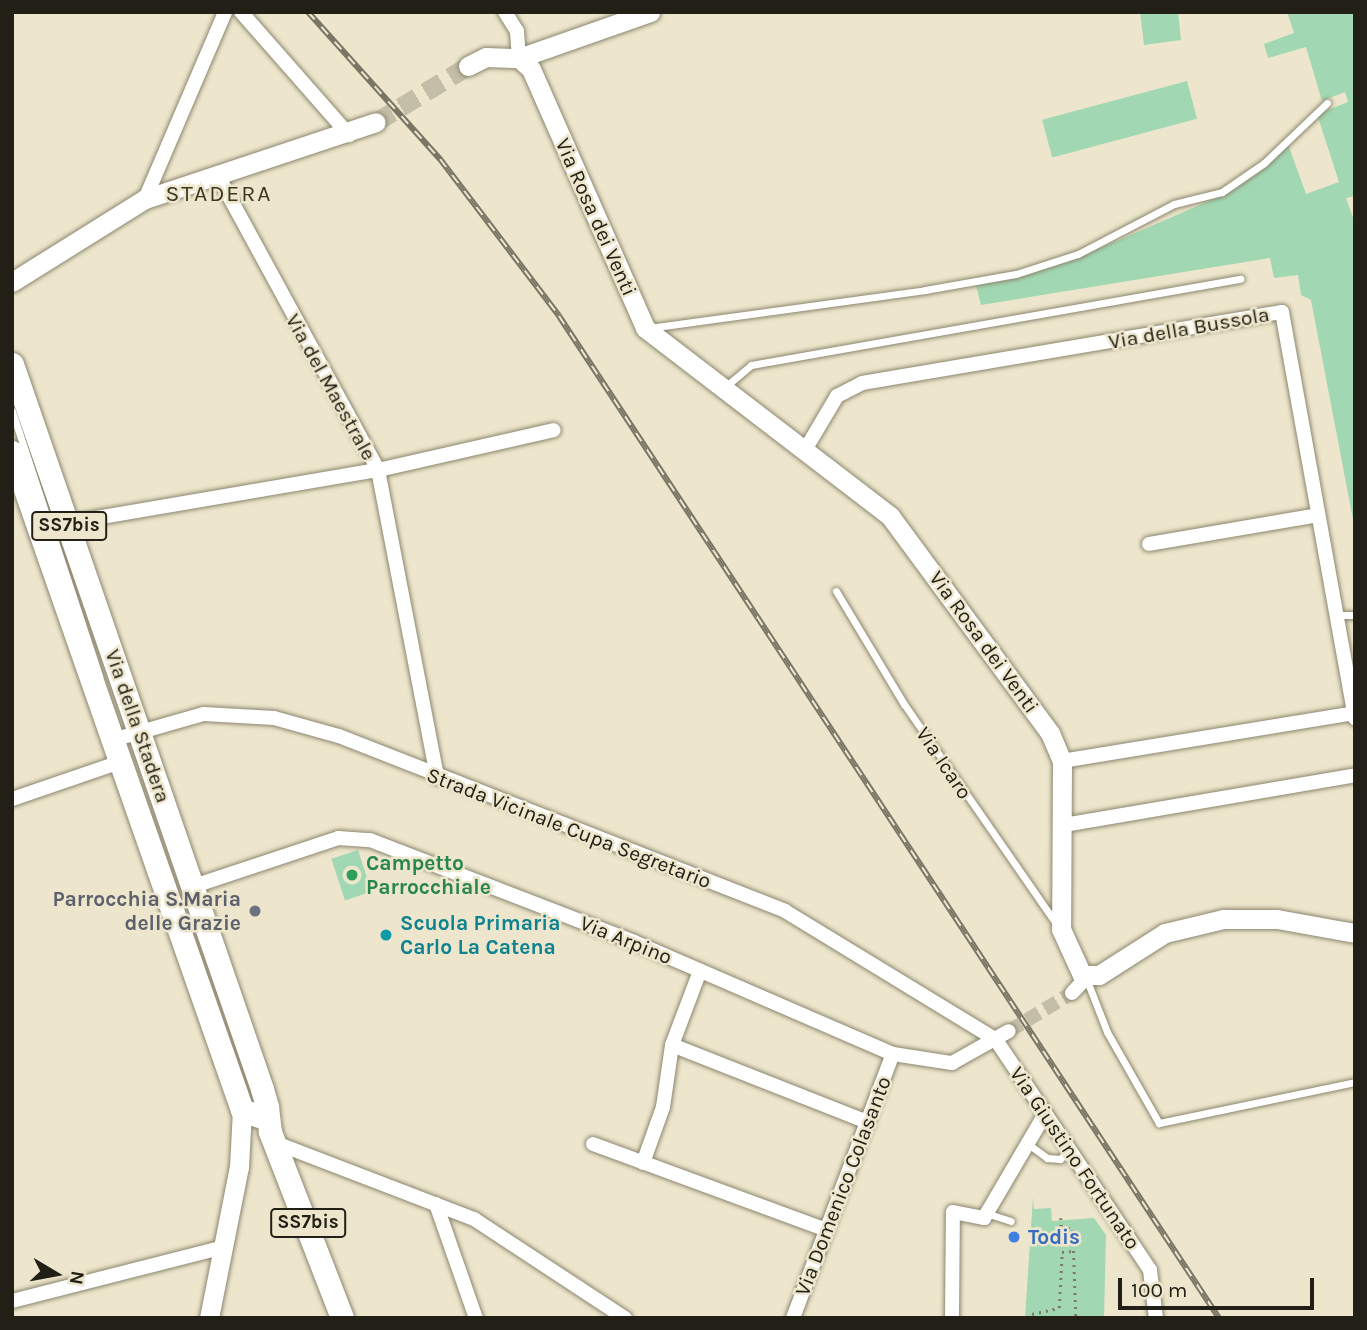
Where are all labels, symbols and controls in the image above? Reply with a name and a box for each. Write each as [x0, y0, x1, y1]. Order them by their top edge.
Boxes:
street label: Via Rosa dei Venti [550, 134, 642, 300]
district label: STADERA [166, 180, 272, 208]
street label: Via della Bussola [1107, 301, 1271, 355]
street label: Via del Maestrale [280, 309, 382, 465]
road number: SS7bis [31, 510, 108, 541]
street label: Via Rosa dei Venti [924, 566, 1044, 718]
street label: Via della Stadera [100, 646, 176, 806]
street label: Via Icaro [911, 722, 977, 804]
street label: Strada Vicinale Cupa Segretario [423, 762, 715, 894]
place label: Campetto Parrocchiale [366, 850, 491, 900]
marker: Campetto Parrocchiale [344, 867, 360, 883]
place label: Parrocchia S.Maria delle Grazie [52, 886, 241, 936]
marker: Parrocchia S.Maria delle Grazie [247, 903, 263, 919]
place label: Scuola Primaria Carlo La Catena [400, 910, 561, 960]
street label: Via Arpino [576, 910, 676, 970]
marker: Scuola Primaria Carlo La Catena [378, 927, 394, 943]
street label: Via Giustino Fortunato [1004, 1062, 1146, 1254]
street label: Via Domenico Colasanto [789, 1073, 897, 1299]
road number: SS7bis [270, 1208, 346, 1238]
place label: Todis [1028, 1224, 1080, 1250]
marker: Todis [1006, 1229, 1022, 1245]
north arrow [21, 1239, 91, 1309]
scale bar [1122, 1264, 1318, 1308]
text: N [65, 1269, 89, 1286]
text: 100 m [1131, 1278, 1188, 1302]

